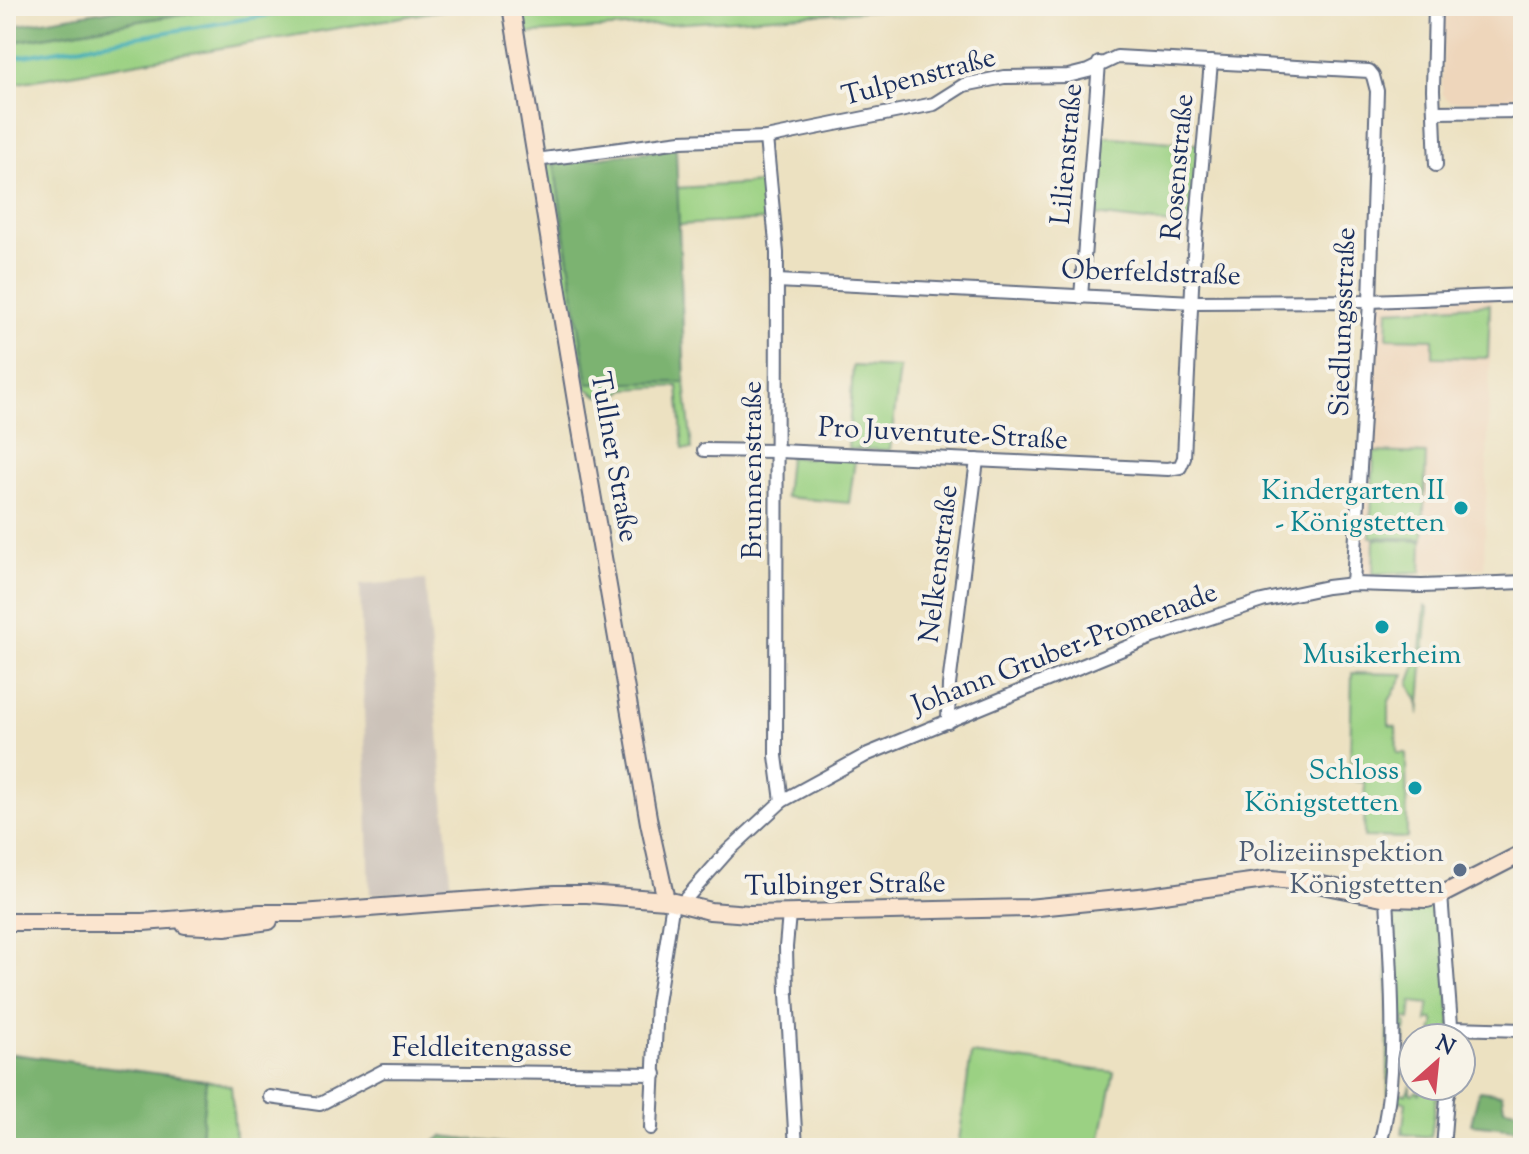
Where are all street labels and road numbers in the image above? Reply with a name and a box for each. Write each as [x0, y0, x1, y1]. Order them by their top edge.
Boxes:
street label: Tulpenstraße [838, 38, 1000, 118]
street label: Lilienstraße [1042, 82, 1094, 226]
street label: Rosenstraße [1153, 92, 1205, 242]
street label: Siedlungsstraße [1321, 226, 1367, 418]
street label: Oberfeldstraße [1060, 251, 1242, 297]
street label: Tullner Straße [578, 369, 648, 545]
street label: Brunnenstraße [734, 381, 774, 559]
street label: Pro Juventute-Straße [817, 408, 1069, 462]
street label: Nelkenstraße [910, 483, 970, 645]
street label: Johann Gruber-Promenade [905, 573, 1223, 727]
street label: Tulbinger Straße [744, 864, 946, 908]
street label: Feldleitengasse [392, 1029, 572, 1069]

